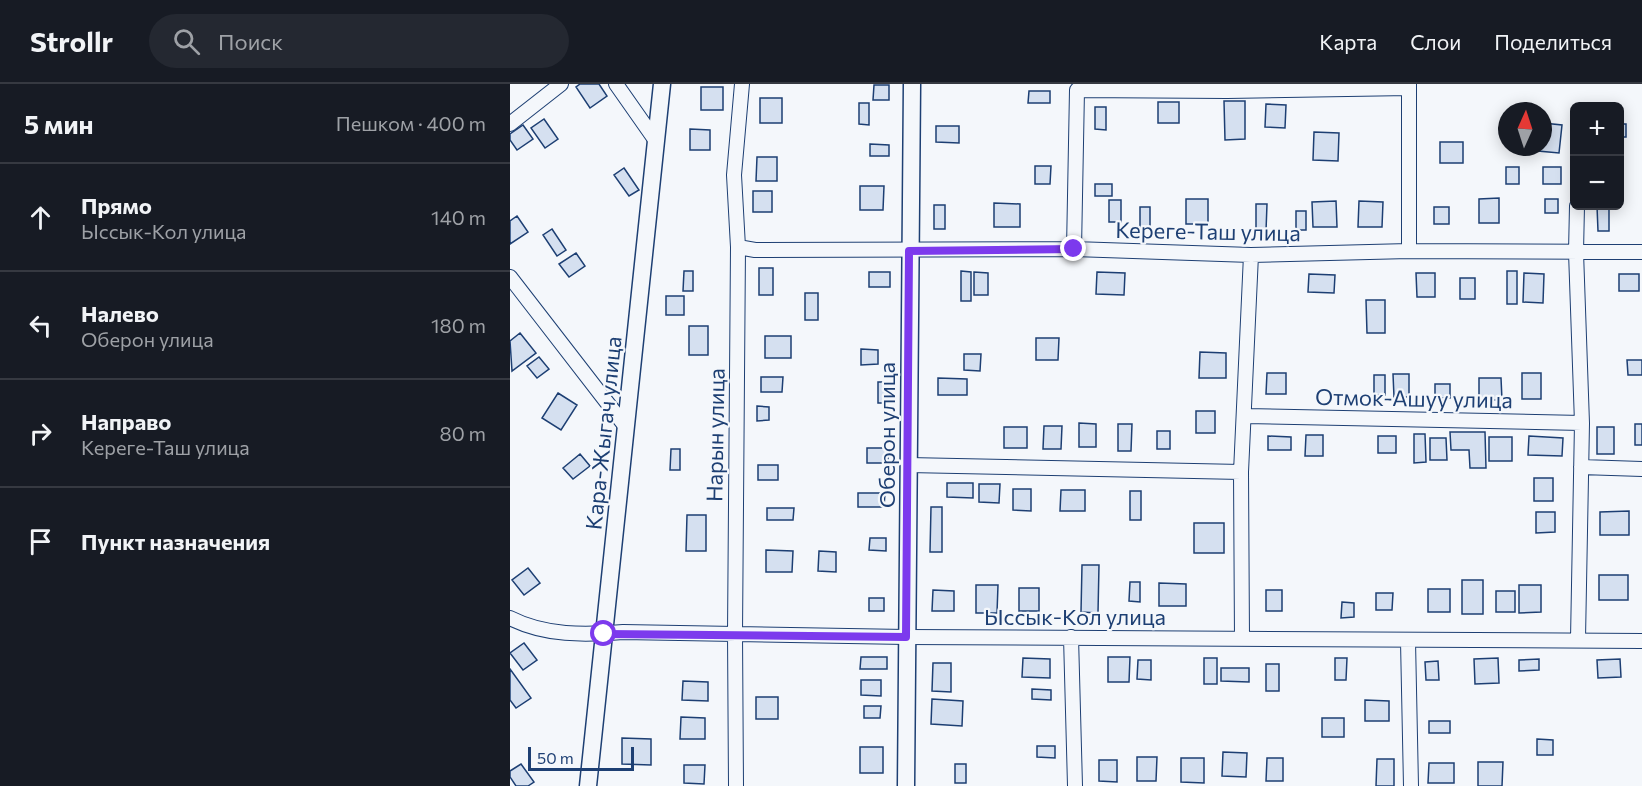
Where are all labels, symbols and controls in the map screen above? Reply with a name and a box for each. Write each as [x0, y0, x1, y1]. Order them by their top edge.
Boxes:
search box [149, 14, 569, 68]
text: Strollr [30, 24, 113, 58]
icon: search [170, 25, 203, 58]
text: Поиск [218, 28, 283, 55]
text: Карта [1319, 29, 1377, 54]
text: Слои [1410, 29, 1461, 54]
text: Поделиться [1494, 29, 1612, 54]
north arrow [1498, 102, 1552, 156]
map controls [1570, 102, 1624, 210]
button: + [1570, 102, 1624, 156]
text: 5 мин [24, 108, 94, 139]
text: Пешком · 400 m [336, 111, 486, 135]
button: − [1570, 156, 1624, 210]
text: Прямо [81, 192, 152, 219]
icon: ahead [24, 201, 57, 234]
text: 140 m [431, 205, 486, 229]
street label: Кереге-Таш улица [1115, 216, 1301, 246]
text: Ыссык-Кол улица [81, 219, 246, 243]
route end [1060, 235, 1086, 261]
text: Налево [81, 300, 159, 327]
icon: left [24, 309, 57, 342]
text: 180 m [431, 313, 486, 337]
text: Оберон улица [81, 327, 214, 351]
street label: Кара-Жыгач улица [579, 335, 627, 531]
street label: Оберон улица [873, 362, 900, 508]
street label: Нарын улица [700, 368, 730, 502]
street label: Отмок-Ашуу улица [1315, 383, 1513, 413]
text: Направо [81, 408, 171, 435]
icon: right [24, 417, 57, 450]
text: 80 m [440, 421, 486, 445]
text: Кереге-Таш улица [81, 435, 250, 459]
icon: arrive [24, 525, 57, 558]
text: Пункт назначения [81, 528, 270, 555]
street label: Ыссык-Кол улица [984, 603, 1166, 630]
route start [590, 620, 616, 646]
scale bar [528, 744, 634, 772]
text: 50 m [537, 748, 574, 767]

